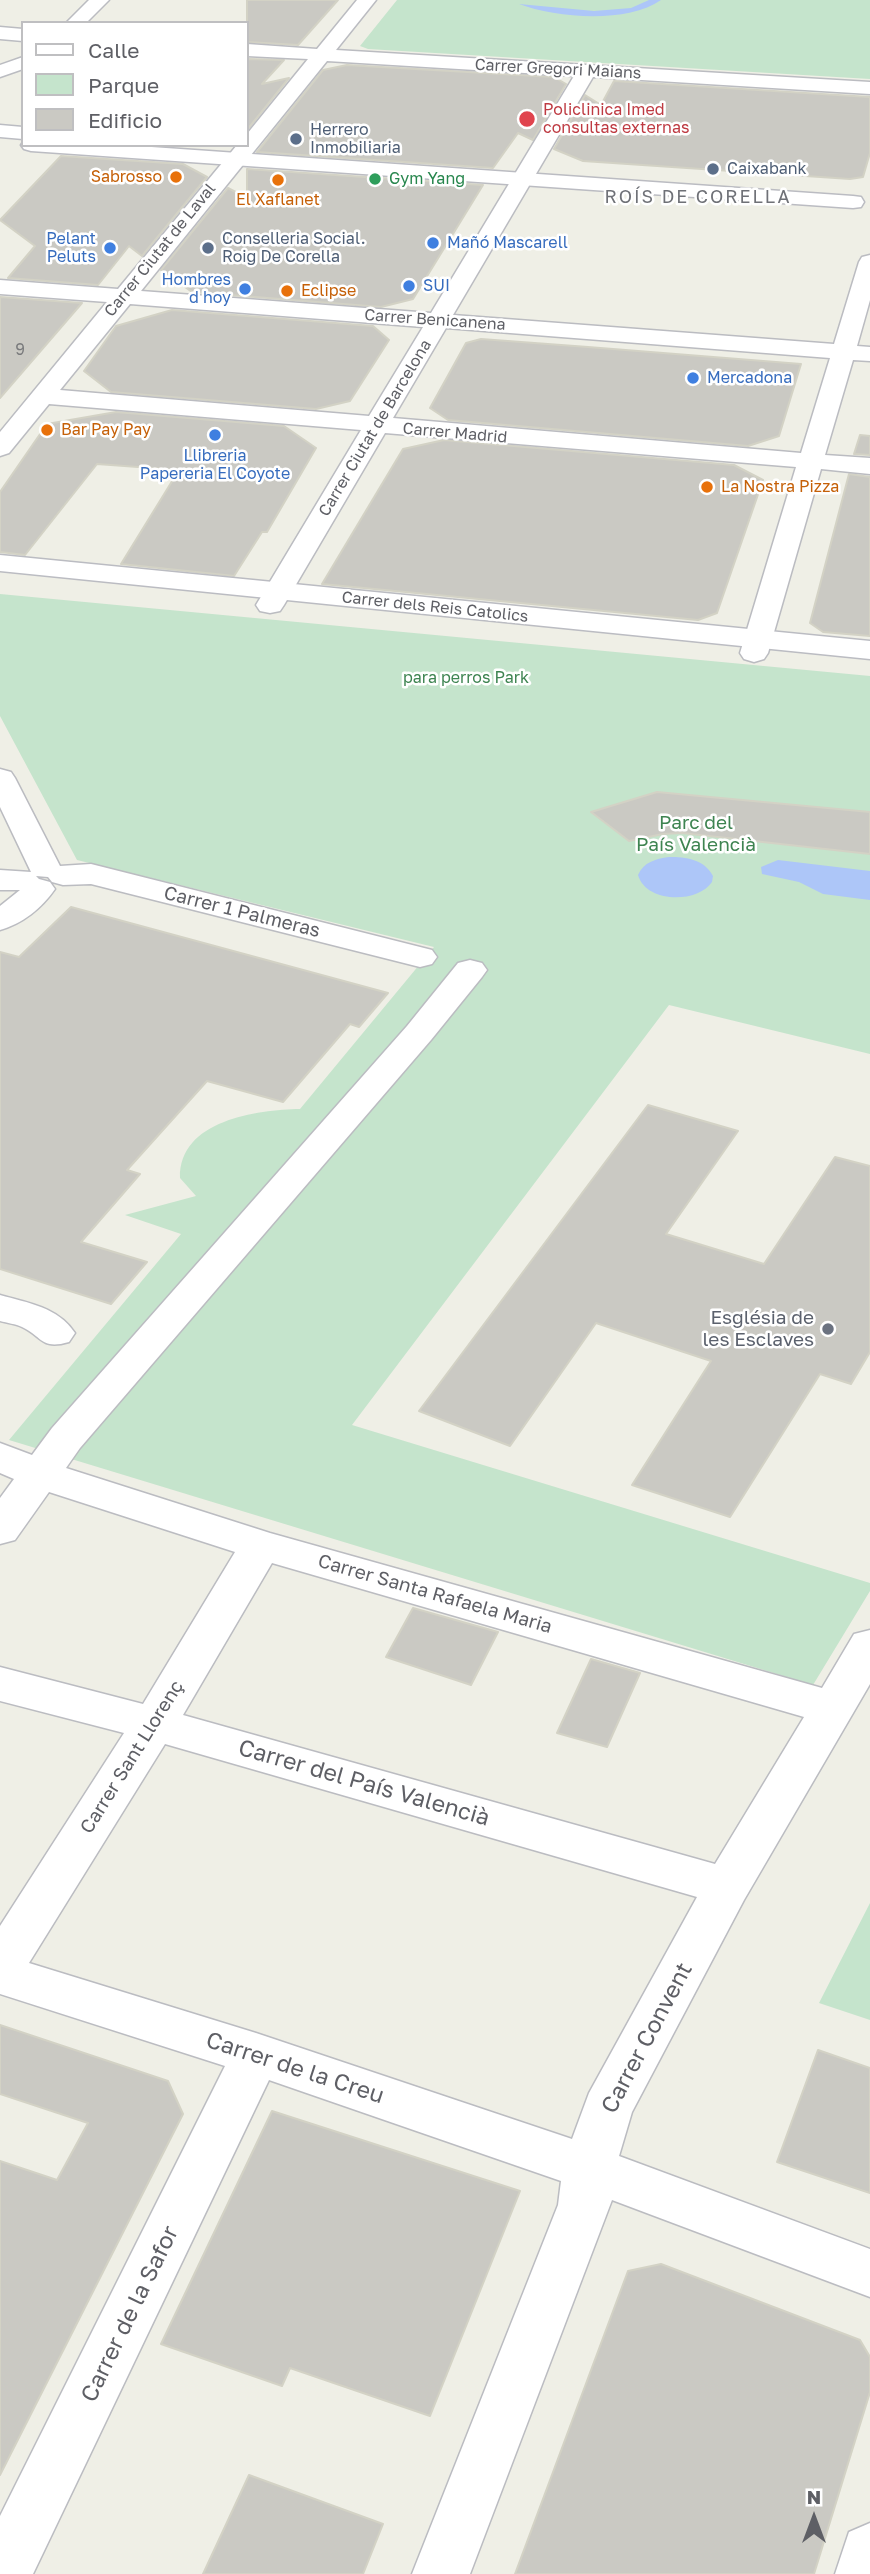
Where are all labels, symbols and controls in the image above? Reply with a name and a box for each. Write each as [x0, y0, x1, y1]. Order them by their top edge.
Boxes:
legend [21, 21, 248, 147]
text: Calle [88, 37, 140, 63]
street label: Carrer Gregori Maians [474, 55, 642, 83]
text: Parque [88, 72, 159, 98]
place label: Policlinica Imed consultas externas [543, 100, 689, 138]
text: Edificio [88, 107, 162, 133]
marker: Policlinica Imed consultas externas [517, 109, 537, 129]
place label: Herrero Inmobiliaria [310, 120, 401, 158]
marker: Herrero Inmobiliaria [288, 131, 304, 147]
place label: Caixabank [727, 159, 807, 179]
marker: Caixabank [705, 161, 721, 177]
place label: Sabrosso [91, 167, 162, 187]
marker: Sabrosso [168, 169, 184, 185]
place label: Gym Yang [389, 169, 465, 189]
marker: Gym Yang [367, 171, 383, 187]
marker: El Xaflanet [270, 172, 286, 188]
street label: Carrer Ciutat de Laval [100, 179, 220, 321]
district label: ROÍS DE CORELLA [606, 186, 790, 208]
place label: El Xaflanet [236, 190, 320, 210]
place label: Pelant Peluts [46, 229, 96, 267]
place label: Conselleria Social. Roig De Corella [222, 229, 366, 267]
place label: Mañó Mascarell [447, 233, 568, 253]
marker: Mañó Mascarell [425, 235, 441, 251]
marker: Pelant Peluts [102, 240, 118, 256]
marker: Conselleria Social. Roig De Corella [200, 240, 216, 256]
place label: Hombres d hoy [161, 270, 231, 308]
place label: SUI [423, 276, 450, 296]
marker: SUI [401, 278, 417, 294]
marker: Hombres d hoy [237, 281, 253, 297]
place label: Eclipse [301, 281, 356, 301]
marker: Eclipse [279, 283, 295, 299]
street label: Carrer Benicanena [364, 305, 506, 335]
street label: Carrer Ciutat de Barcelona [315, 336, 435, 520]
house number: 9 [15, 340, 25, 360]
place label: Mercadona [707, 368, 792, 388]
marker: Mercadona [685, 370, 701, 386]
street label: Carrer Madrid [402, 419, 508, 447]
place label: Bar Pay Pay [61, 420, 151, 440]
marker: Bar Pay Pay [39, 422, 55, 438]
marker: Llibreria Papereria El Coyote [207, 427, 223, 443]
place label: Llibreria Papereria El Coyote [140, 446, 290, 484]
place label: La Nostra Pizza [721, 477, 839, 497]
marker: La Nostra Pizza [699, 479, 715, 495]
street label: Carrer dels Reis Catolics [341, 588, 529, 626]
park label: para perros Park [403, 668, 529, 688]
park label: Parc del País Valencià [636, 812, 756, 856]
street label: Carrer 1 Palmeras [161, 882, 323, 942]
place label: Església de les Esclaves [702, 1307, 814, 1351]
marker: Església de les Esclaves [820, 1321, 836, 1337]
street label: Carrer Santa Rafaela Maria [315, 1550, 555, 1638]
street label: Carrer Sant Llorenç [76, 1676, 188, 1838]
street label: Carrer del País Valencià [235, 1734, 493, 1832]
street label: Carrer Convent [596, 1958, 698, 2118]
street label: Carrer de la Creu [203, 2026, 387, 2110]
street label: Carrer de la Safor [75, 2221, 185, 2407]
north arrow [779, 2483, 849, 2553]
text: N [807, 2485, 821, 2508]

